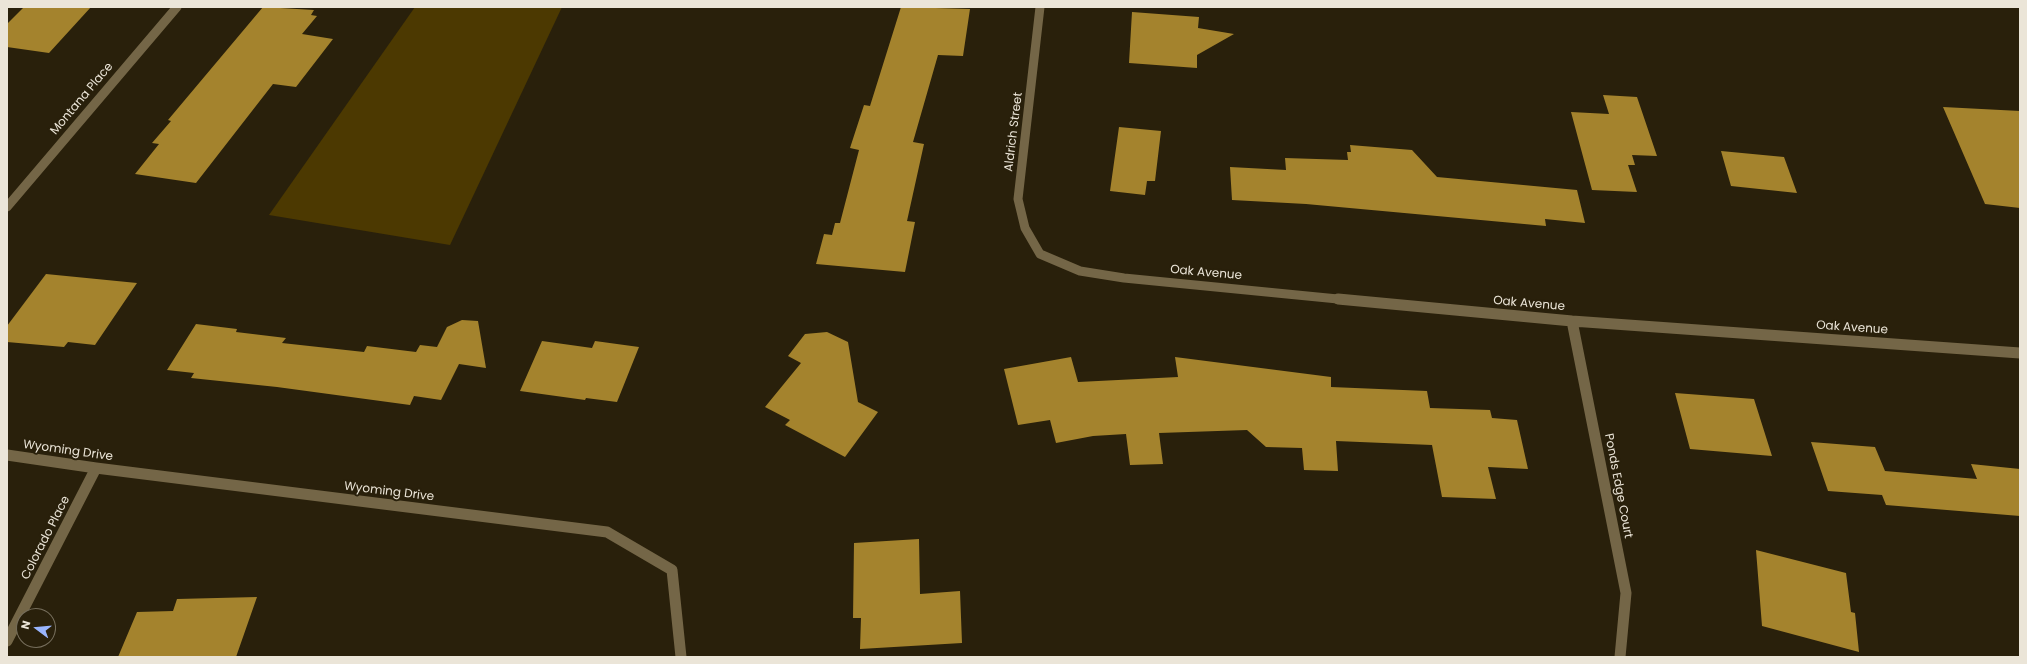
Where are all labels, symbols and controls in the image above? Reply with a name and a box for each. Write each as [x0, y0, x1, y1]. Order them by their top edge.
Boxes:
street label: Montana Place [48, 60, 116, 138]
street label: Aldrich Street [1002, 91, 1026, 173]
street label: Oak Avenue [1170, 263, 1242, 283]
street label: Oak Avenue [1493, 294, 1565, 314]
street label: Oak Avenue [1816, 318, 1888, 338]
street label: Ponds Edge Court [1601, 432, 1635, 540]
street label: Wyoming Drive [22, 438, 114, 464]
street label: Wyoming Drive [343, 479, 435, 505]
street label: Colorado Place [19, 494, 73, 582]
north arrow [16, 608, 56, 648]
text: N [17, 619, 34, 631]

